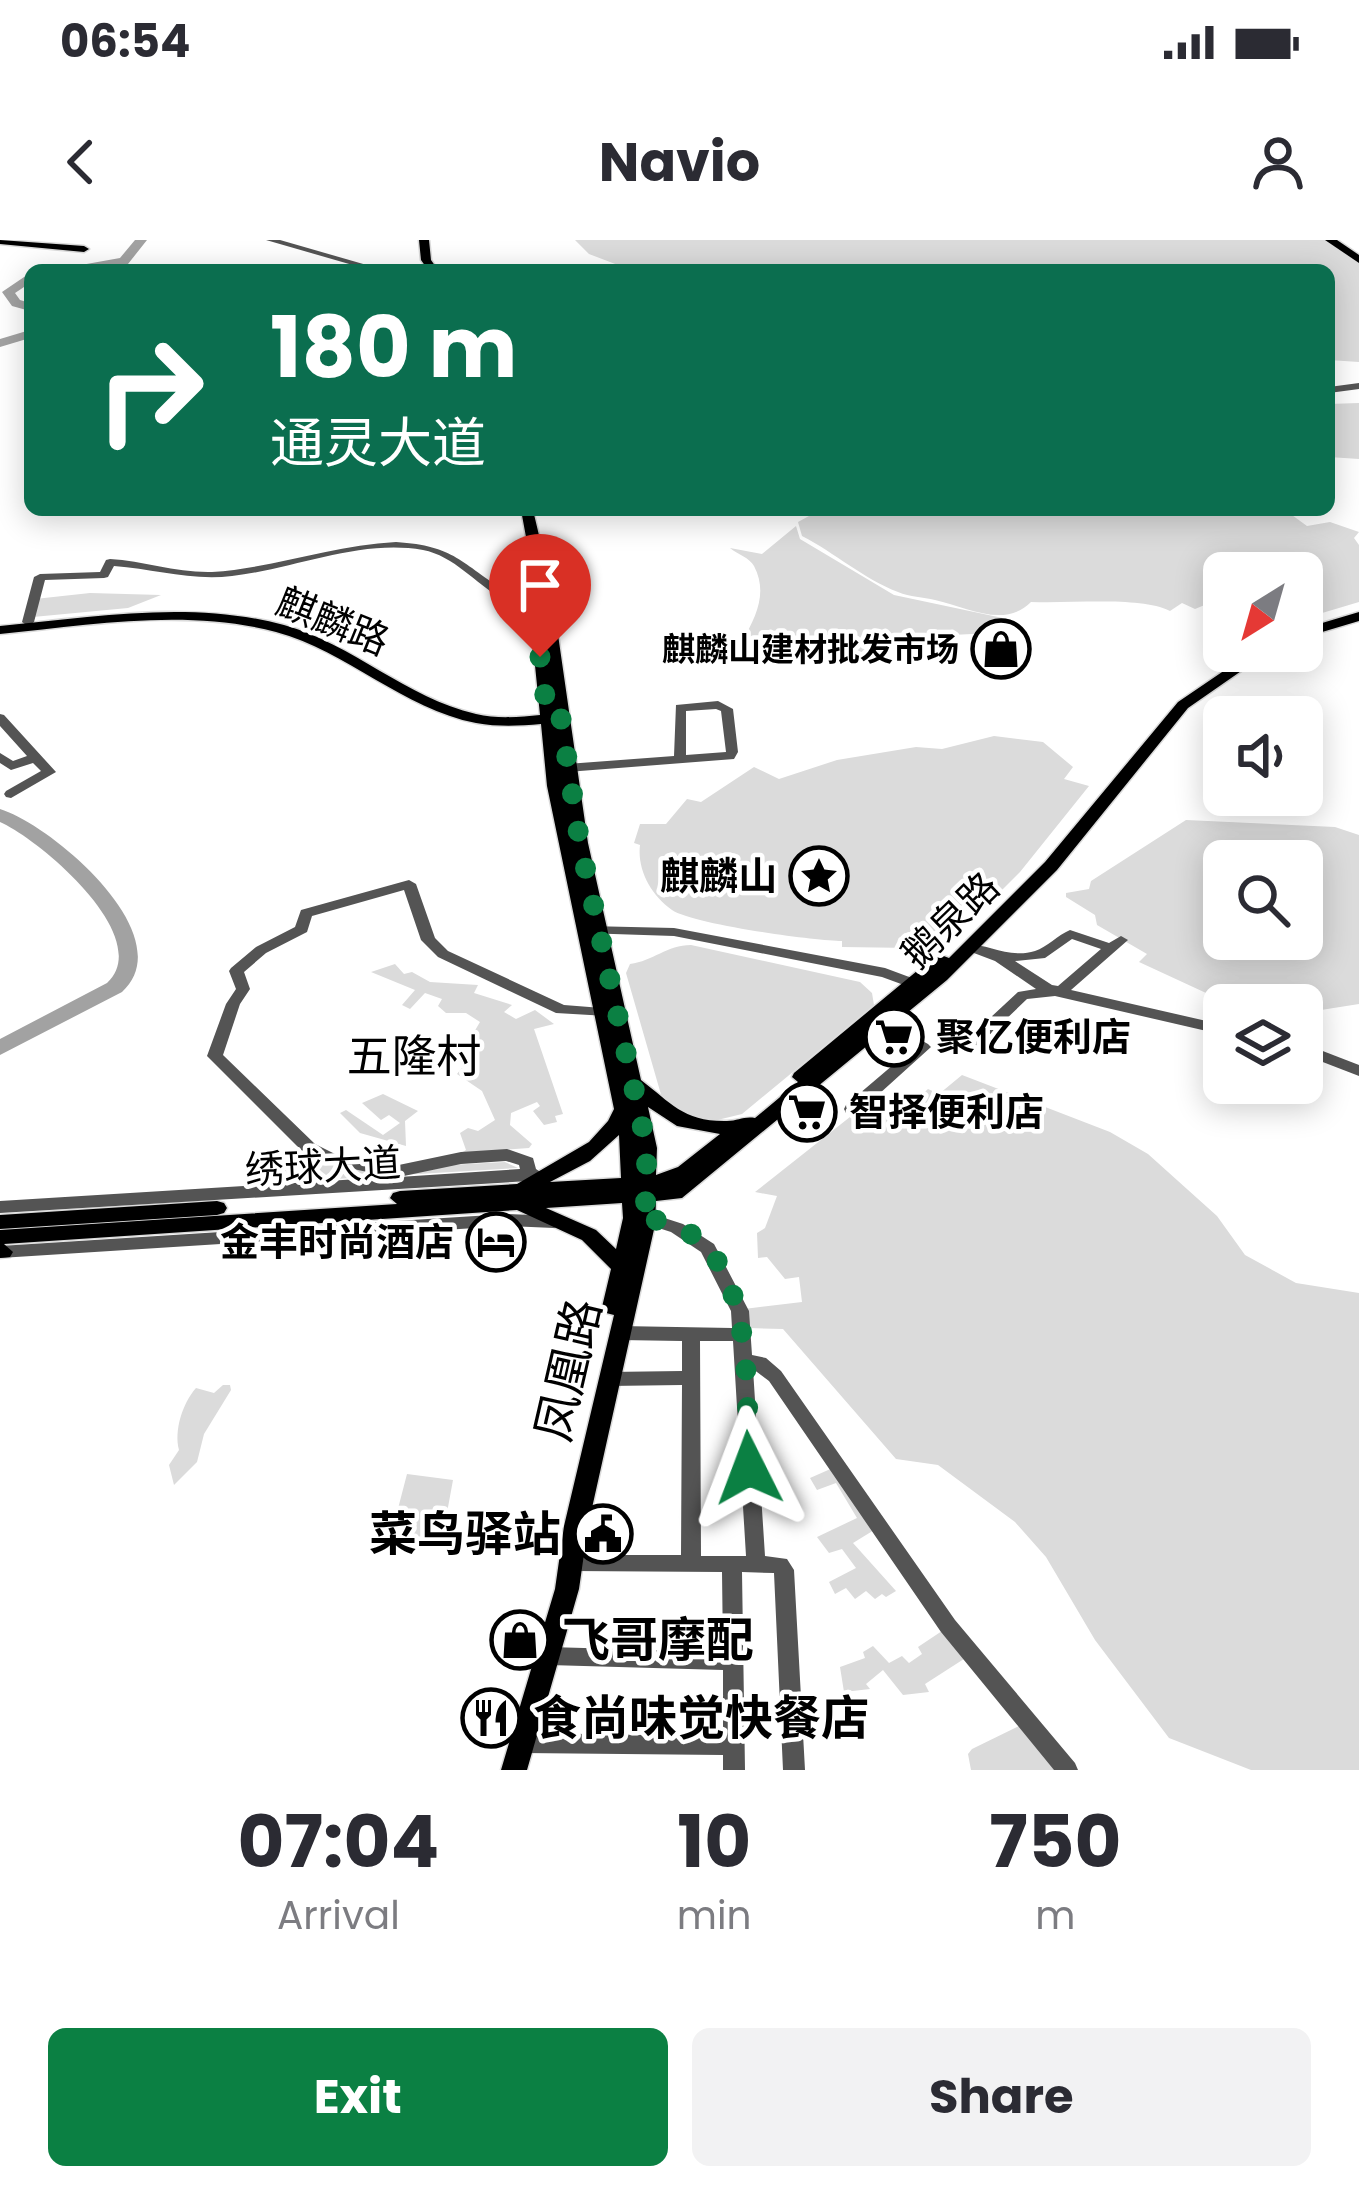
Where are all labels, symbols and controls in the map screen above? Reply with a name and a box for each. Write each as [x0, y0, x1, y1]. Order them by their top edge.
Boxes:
text: 06:54 [60, 10, 191, 73]
text: Navio [599, 124, 760, 200]
icon: back [48, 129, 114, 195]
icon: person [1245, 129, 1311, 195]
text: 180 m [270, 289, 518, 406]
icon: right [72, 312, 228, 468]
text: 通灵大道 [270, 405, 486, 481]
pin [489, 534, 591, 657]
icon: arrive [507, 552, 573, 618]
north arrow [1203, 552, 1323, 672]
map controls [1203, 552, 1323, 1104]
street label: 麒麟路 [268, 574, 397, 669]
shop icon: 麒麟山建材批发市场 [970, 618, 1032, 680]
place label: 麒麟山建材批发市场 [662, 626, 959, 673]
button: sound [1203, 696, 1323, 816]
button: search [1203, 840, 1323, 960]
place icon: 麒麟山 [788, 845, 850, 907]
place label: 麒麟山 [660, 849, 777, 904]
street label: 鹅泉路 [889, 860, 1012, 981]
button: layers [1203, 984, 1323, 1104]
supermarket icon: 聚亿便利店 [863, 1006, 925, 1068]
place label: 聚亿便利店 [936, 1010, 1131, 1065]
district label: 五隆村 [346, 1025, 482, 1088]
supermarket icon: 智择便利店 [776, 1081, 838, 1143]
place label: 智择便利店 [849, 1085, 1044, 1140]
street label: 绣球大道 [244, 1135, 402, 1198]
hotel icon: 金丰时尚酒店 [465, 1211, 527, 1273]
place label: 金丰时尚酒店 [220, 1215, 454, 1270]
street label: 凤凰路 [520, 1292, 617, 1448]
position arrow [686, 1405, 812, 1531]
place label: 菜鸟驿站 [369, 1501, 561, 1568]
public building icon: 菜鸟驿站 [572, 1503, 634, 1565]
place label: 飞哥摩配 [562, 1607, 754, 1674]
shop icon: 飞哥摩配 [489, 1609, 551, 1671]
place label: 食尚味觉快餐店 [533, 1685, 869, 1752]
restaurant icon: 食尚味觉快餐店 [460, 1687, 522, 1749]
text: 07:04 [238, 1791, 439, 1892]
text: 10 [677, 1791, 751, 1892]
text: 750 [989, 1791, 1121, 1892]
text: Arrival [277, 1888, 400, 1943]
text: min [677, 1888, 752, 1943]
text: m [1035, 1888, 1075, 1943]
button: Exit [48, 2028, 668, 2166]
button: Share [692, 2028, 1311, 2166]

